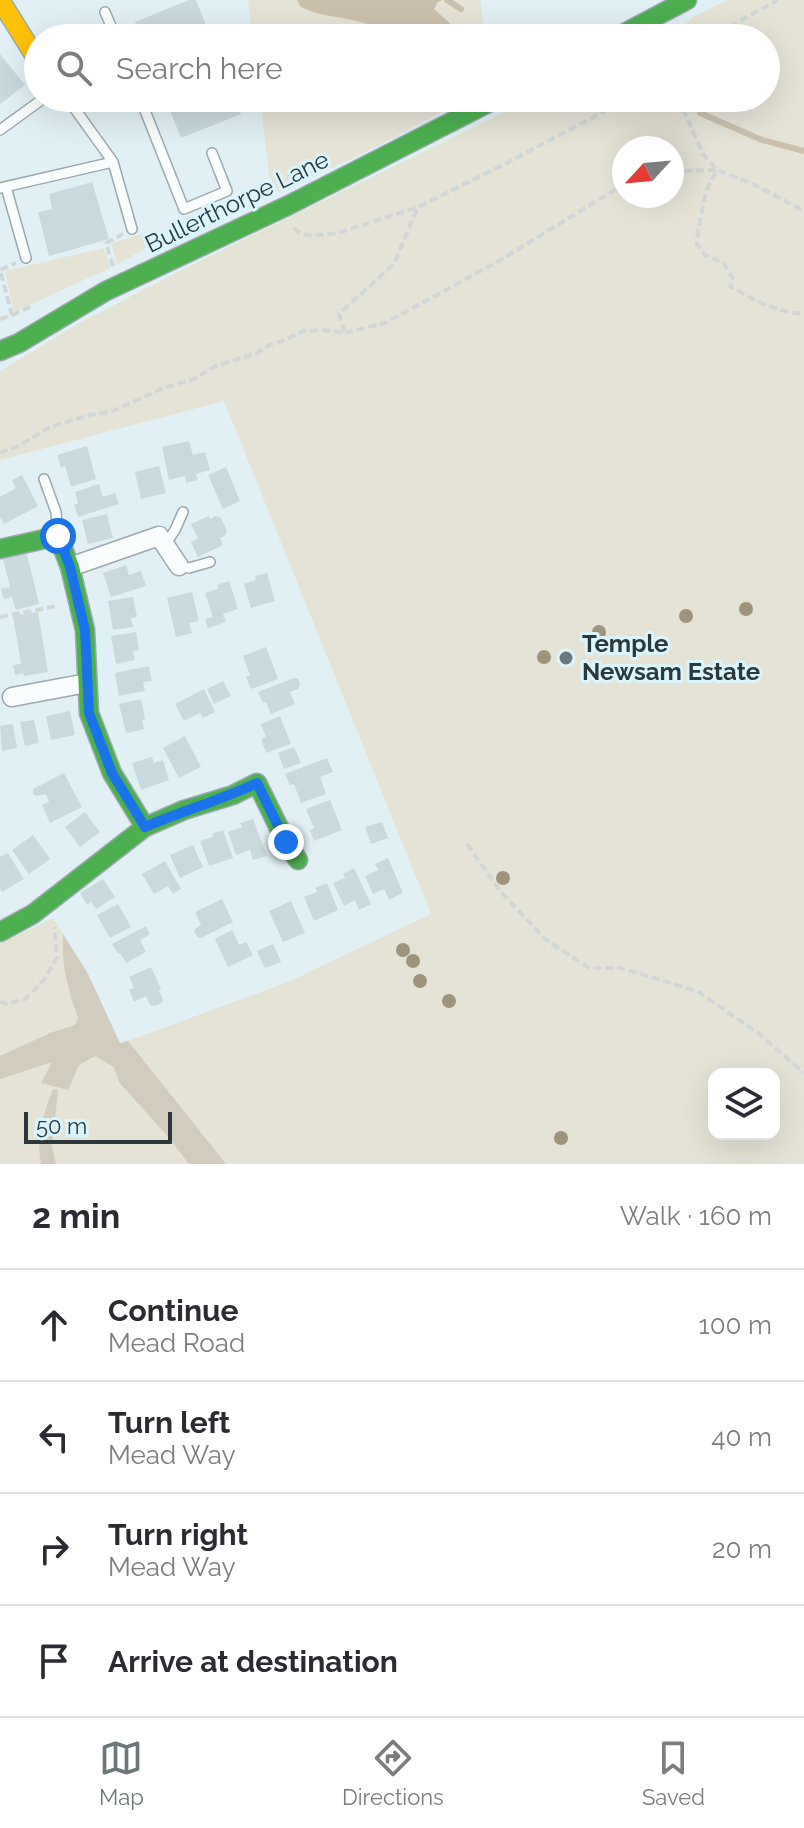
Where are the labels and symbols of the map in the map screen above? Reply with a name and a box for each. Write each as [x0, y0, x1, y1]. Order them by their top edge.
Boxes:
north arrow [612, 136, 684, 208]
street label: Bullerthorpe Lane [140, 145, 333, 259]
route start [40, 518, 76, 554]
place label: Temple Newsam Estate [582, 629, 760, 686]
marker: Temple Newsam Estate [557, 649, 575, 667]
route end [268, 824, 304, 860]
scale bar [24, 1108, 172, 1144]

